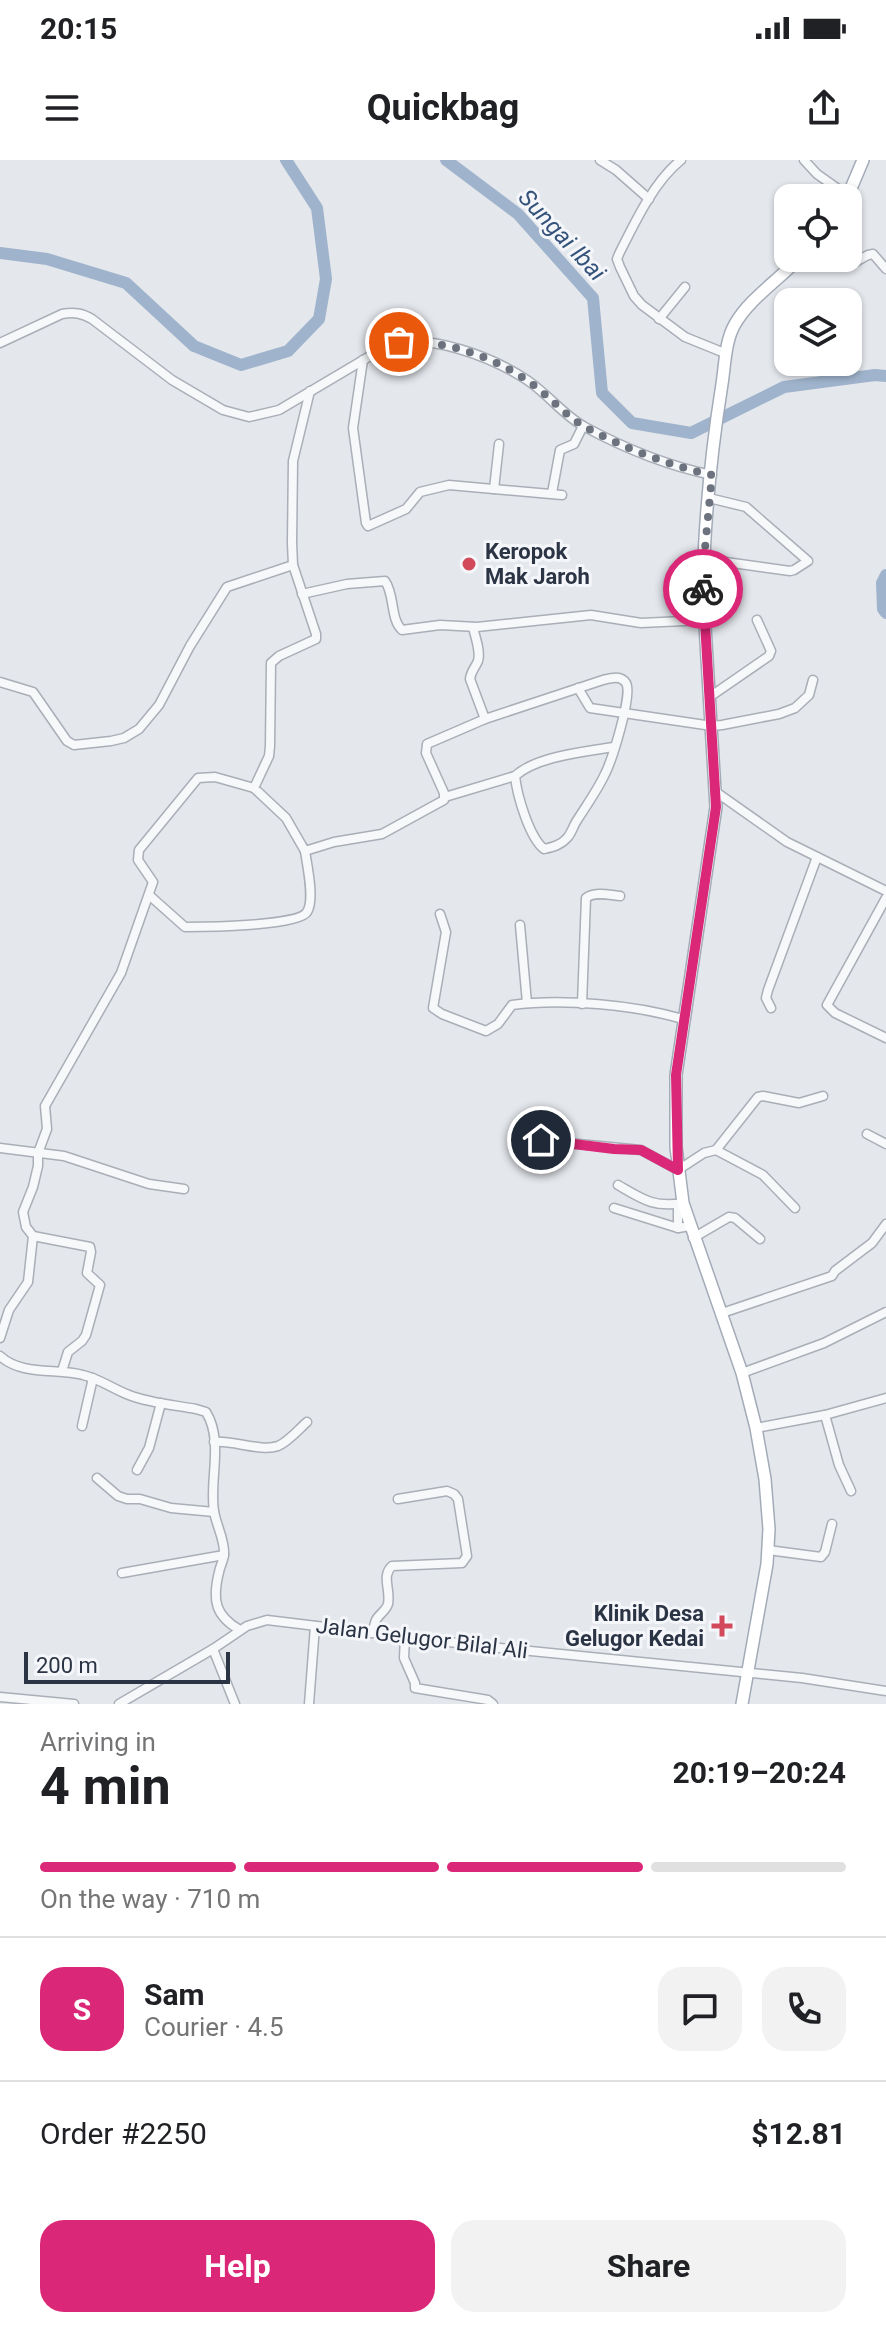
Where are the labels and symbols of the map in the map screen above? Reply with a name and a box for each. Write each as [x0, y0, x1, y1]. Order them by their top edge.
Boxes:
water label: Sungai Ibai [513, 184, 612, 287]
pin [365, 308, 433, 376]
place label: Keropok Mak Jaroh [485, 539, 590, 589]
courier [663, 549, 743, 629]
marker: Keropok Mak Jaroh [460, 555, 478, 573]
pin [507, 1106, 575, 1174]
place label: Klinik Desa Gelugor Kedai [565, 1601, 704, 1651]
street label: Jalan Gelugor Bilal Ali [315, 1613, 529, 1663]
marker: Klinik Desa Gelugor Kedai [711, 1615, 733, 1637]
scale bar [24, 1648, 230, 1684]

